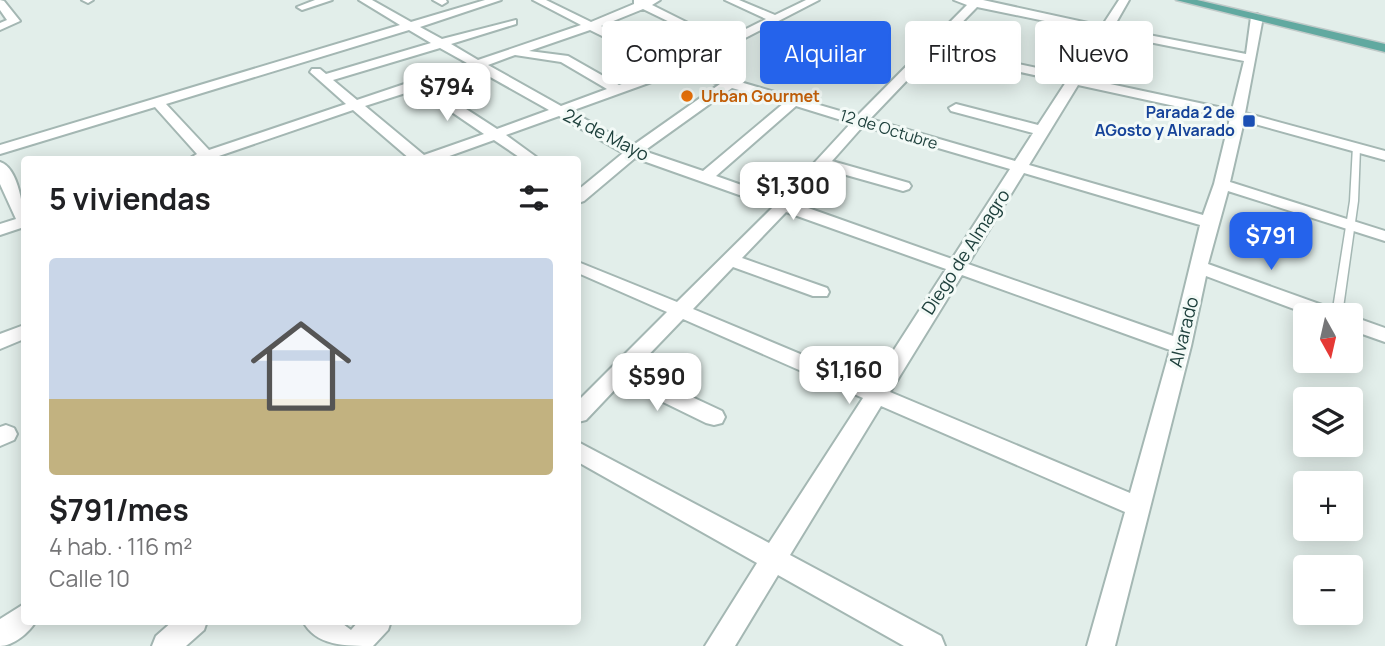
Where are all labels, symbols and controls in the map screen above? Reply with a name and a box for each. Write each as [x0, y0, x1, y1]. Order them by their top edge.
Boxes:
chip: Comprar [602, 21, 746, 84]
chip: Alquilar [760, 21, 891, 84]
chip: Filtros [905, 21, 1021, 84]
chip: Nuevo [1035, 21, 1153, 84]
pin: $794 [406, 64, 488, 123]
text: $794 [419, 70, 475, 102]
place label: Urban Gourmet [701, 85, 820, 107]
marker: Urban Gourmet [679, 88, 695, 104]
place label: Parada 2 de AGosto y Alvarado [1095, 101, 1235, 141]
street label: 24 de Mayo [559, 102, 653, 166]
street label: 12 de Octubre [837, 104, 941, 154]
marker: Parada 2 de AGosto y Alvarado [1241, 113, 1257, 129]
pin: $1,300 [736, 162, 850, 222]
text: $1,300 [756, 169, 830, 201]
text: 5 viviendas [49, 178, 211, 219]
icon: filters [515, 179, 553, 217]
street label: Diego de Almagro [916, 184, 1015, 319]
pin: $791 [1230, 212, 1312, 272]
text: $791 [1245, 219, 1297, 251]
street label: Alvarado [1163, 294, 1203, 369]
icon: home [238, 303, 364, 429]
north arrow [1293, 303, 1363, 373]
map controls [1293, 303, 1363, 625]
pin: $1,160 [792, 346, 906, 406]
text: $1,160 [815, 353, 883, 385]
pin: $590 [616, 354, 698, 413]
text: $590 [628, 360, 686, 392]
button: layers [1293, 387, 1363, 457]
button: + [1293, 471, 1363, 541]
text: $791/mes [49, 489, 189, 530]
text: 4 hab. · 116 m² [49, 530, 193, 562]
button: − [1293, 555, 1363, 625]
text: Calle 10 [49, 562, 130, 594]

